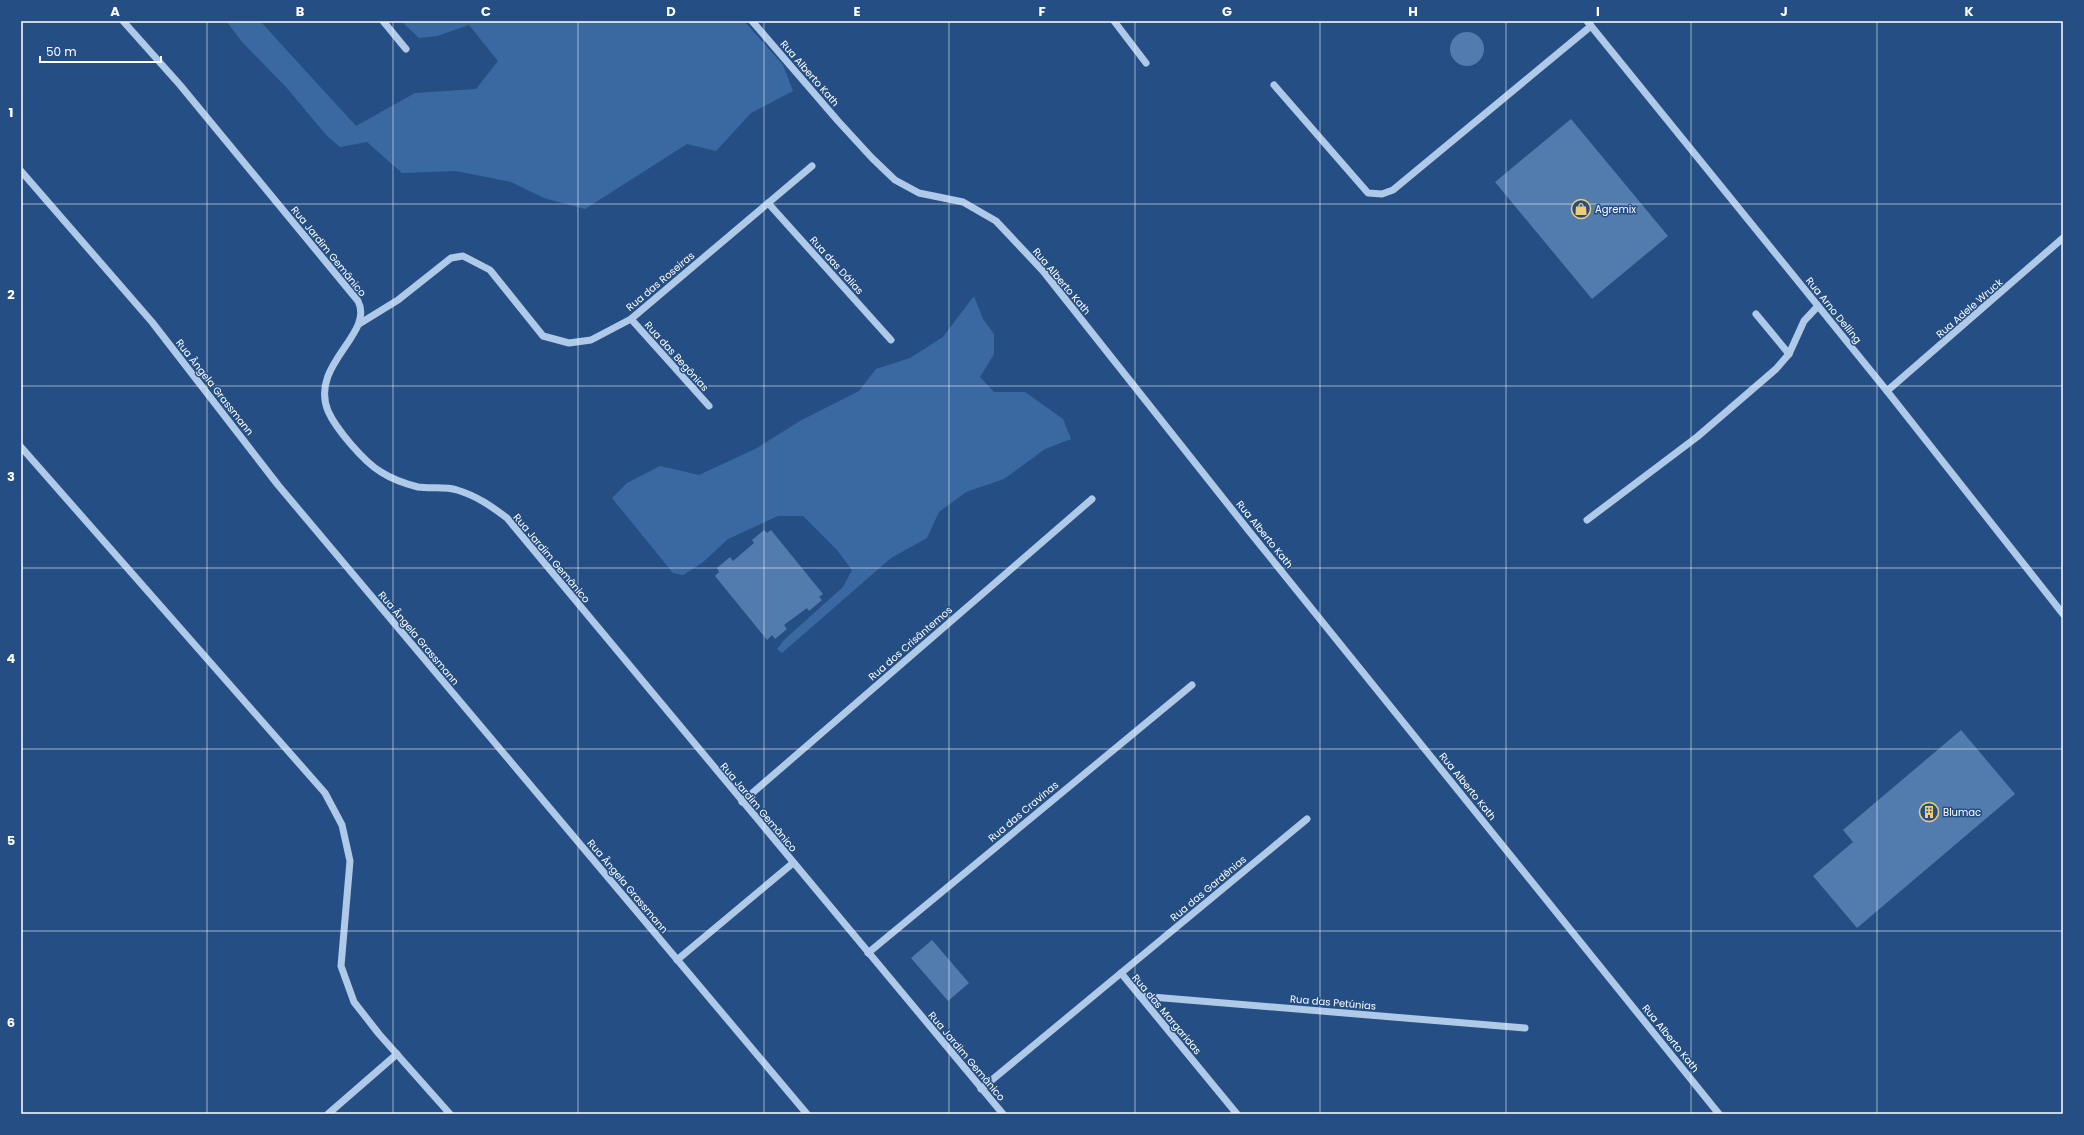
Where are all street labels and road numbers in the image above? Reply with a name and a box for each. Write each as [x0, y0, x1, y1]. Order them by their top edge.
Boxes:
street label: Rua Alberto Kath [777, 37, 843, 110]
street label: Rua Jardim Gemânico [287, 203, 370, 300]
street label: Rua das Dálias [806, 233, 867, 298]
street label: Rua Alberto Kath [1029, 245, 1094, 318]
street label: Rua das Roseiras [623, 248, 698, 315]
street label: Rua Arno Delling [1802, 274, 1865, 347]
street label: Rua Adele Wruck [1933, 275, 2007, 342]
street label: Rua das Begônias [641, 318, 712, 395]
street label: Rua Ângela Grassmann [172, 336, 257, 439]
street label: Rua Alberto Kath [1233, 497, 1297, 571]
street label: Rua Jardim Gemânico [510, 511, 593, 606]
street label: Rua Ângela Grassmann [375, 588, 462, 689]
street label: Rua dos Crisântemos [865, 603, 956, 684]
street label: Rua Alberto Kath [1436, 749, 1500, 823]
street label: Rua Jardim Gemânico [717, 760, 800, 855]
street label: Rua das Cravinas [985, 777, 1062, 845]
street label: Rua Ângela Grassmann [584, 836, 671, 937]
street label: Rua das Gardênias [1167, 852, 1250, 925]
street label: Rua das Margaridas [1128, 971, 1205, 1058]
street label: Rua das Petúnias [1289, 991, 1377, 1014]
street label: Rua Alberto Kath [1639, 1001, 1703, 1075]
street label: Rua Jardim Gemânico [925, 1009, 1008, 1104]

